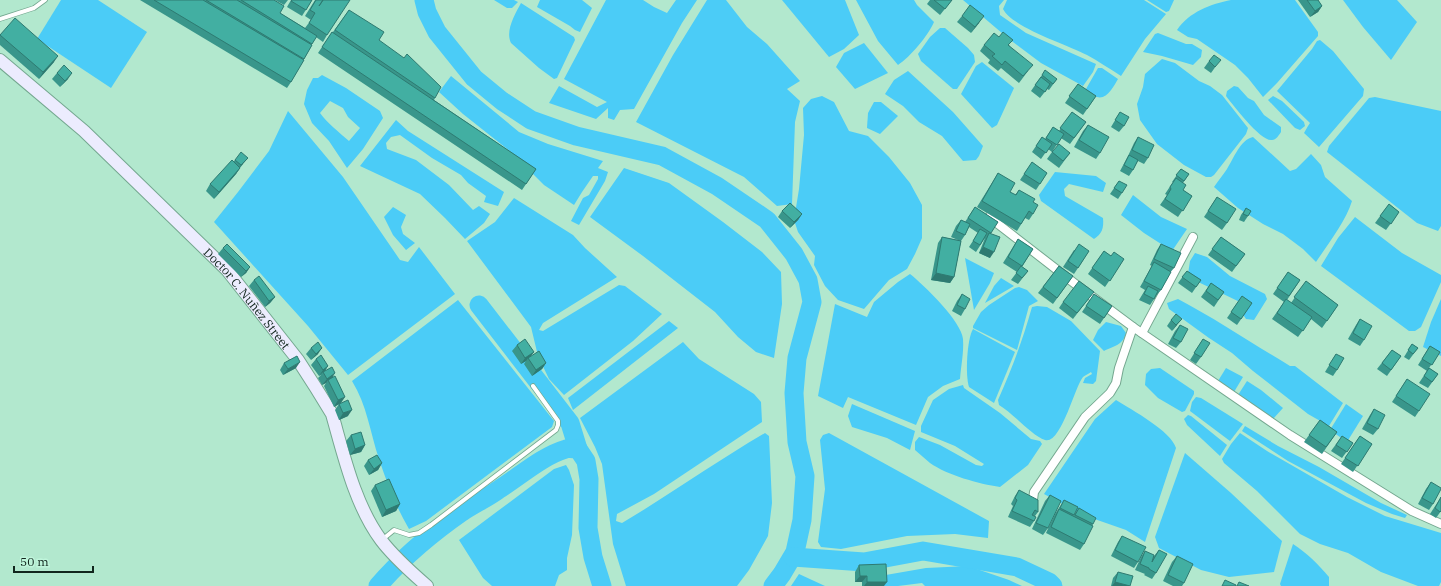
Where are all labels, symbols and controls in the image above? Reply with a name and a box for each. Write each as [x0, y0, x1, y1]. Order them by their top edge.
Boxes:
street label: Doctor C. Nuñez Street [201, 244, 294, 352]
scale bar [14, 548, 93, 574]
text: 50 m [20, 554, 49, 569]

